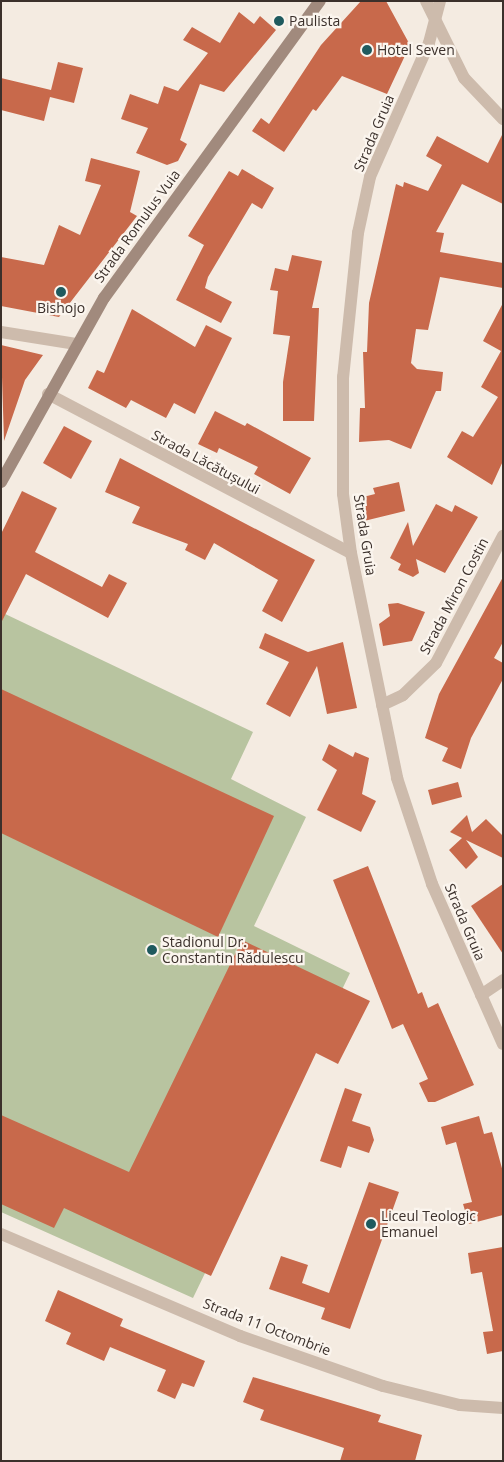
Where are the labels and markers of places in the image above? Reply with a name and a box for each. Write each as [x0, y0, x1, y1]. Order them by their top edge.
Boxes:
place label: Paulista [289, 13, 340, 29]
marker: Paulista [273, 15, 285, 27]
place label: Hotel Seven [377, 42, 455, 58]
marker: Hotel Seven [361, 44, 373, 56]
marker: Bishojo [55, 286, 67, 298]
place label: Bishojo [37, 300, 85, 316]
place label: Stadionul Dr. Constantin Rădulescu [162, 934, 304, 966]
marker: Stadionul Dr. Constantin Rădulescu [146, 944, 158, 956]
place label: Liceul Teologic Emanuel [381, 1208, 476, 1240]
marker: Liceul Teologic Emanuel [365, 1218, 377, 1230]

